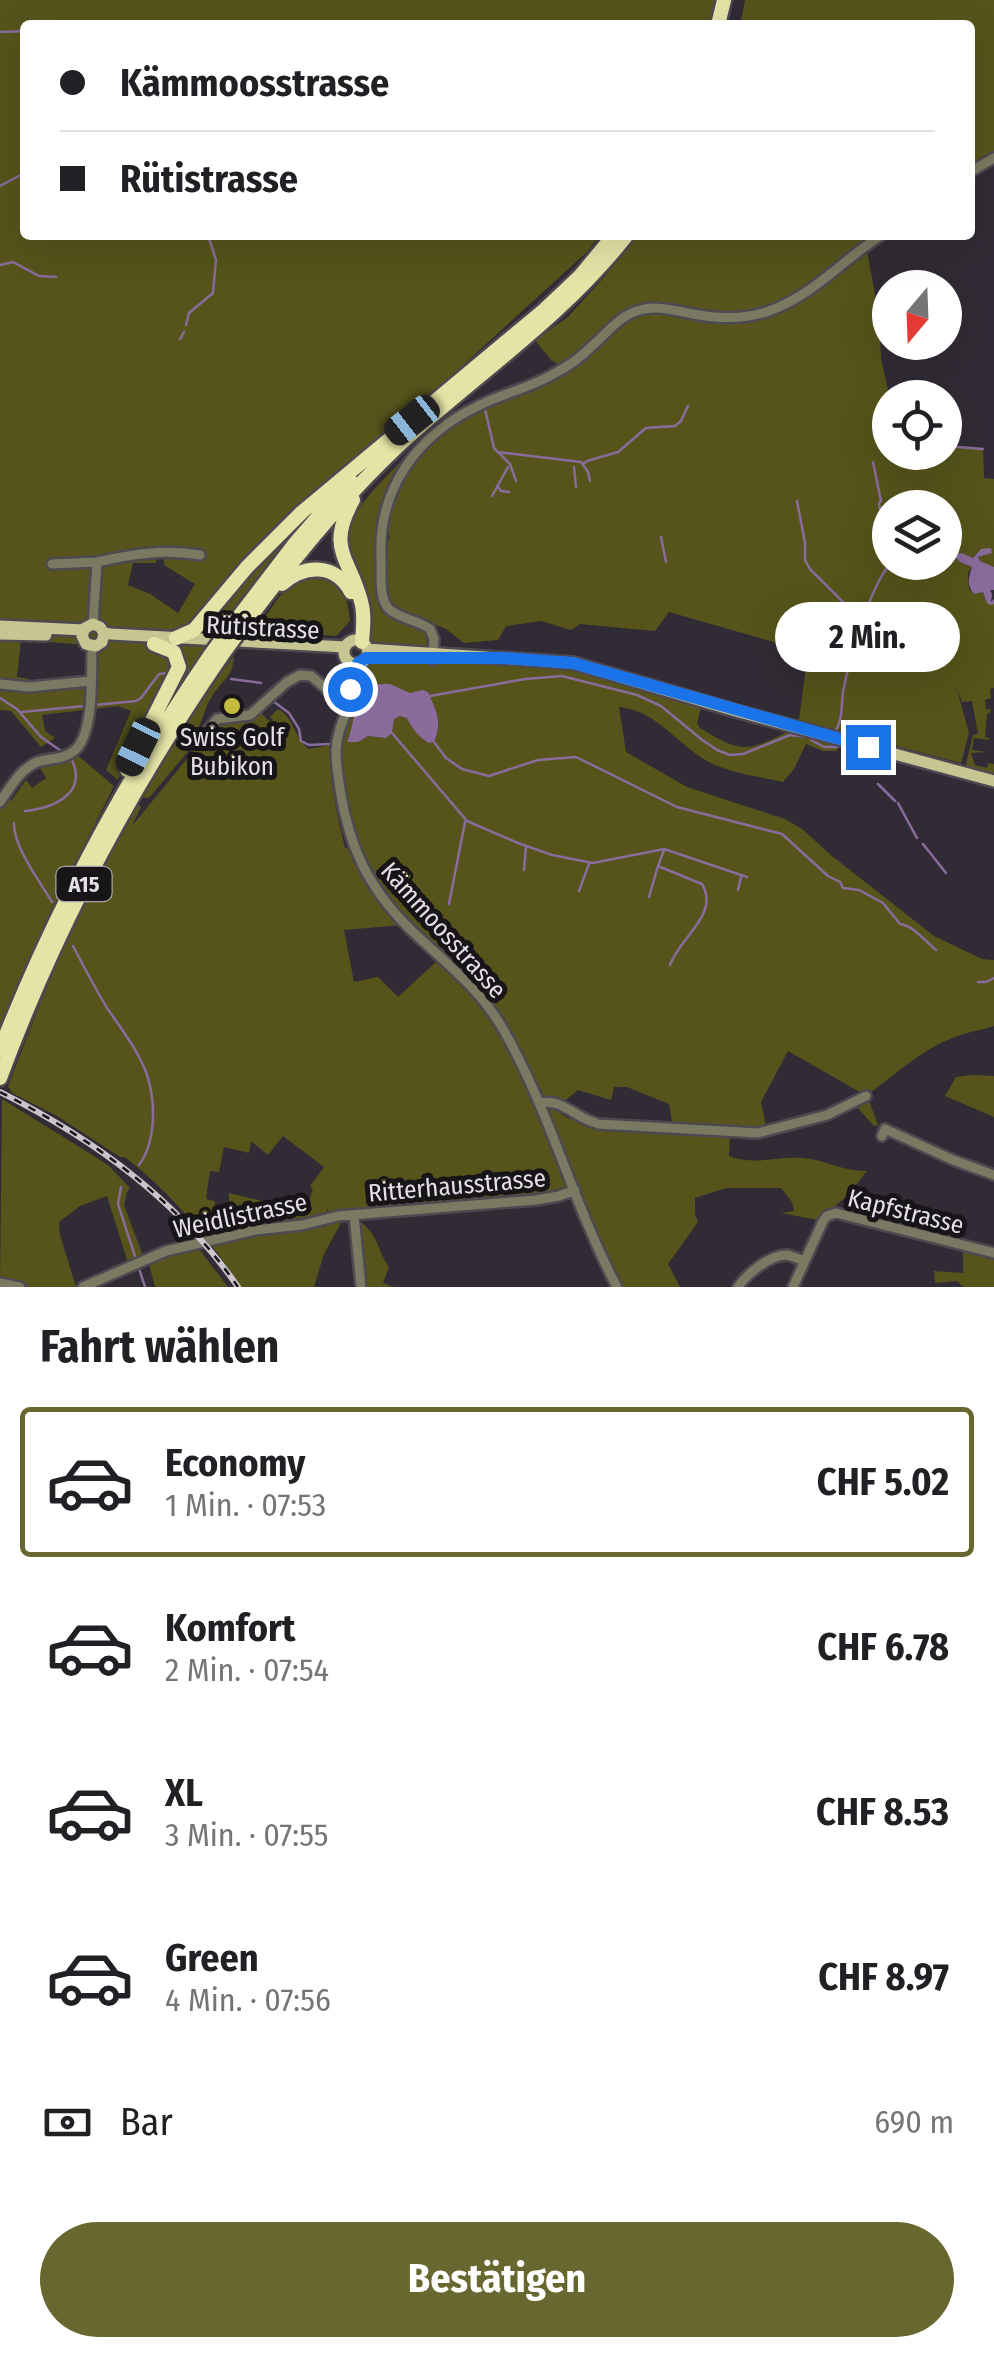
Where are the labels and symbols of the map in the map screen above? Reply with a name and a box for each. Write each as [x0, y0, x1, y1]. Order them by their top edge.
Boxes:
north arrow [872, 270, 962, 360]
car [379, 390, 445, 450]
callout: 2 Min. [776, 602, 960, 672]
street label: Rütistrasse [205, 610, 320, 646]
route start [328, 667, 373, 712]
marker: Swiss Golf Bubikon [221, 695, 243, 717]
car [111, 713, 165, 781]
place label: Swiss Golf Bubikon [180, 723, 286, 782]
route end [846, 725, 891, 770]
street label: Kämmoosstrasse [374, 856, 512, 1005]
road number: A15 [56, 867, 112, 901]
street label: Ritterhausstrasse [367, 1163, 547, 1209]
street label: Kapfstrasse [845, 1183, 967, 1241]
street label: Weidlistrasse [171, 1187, 310, 1245]

